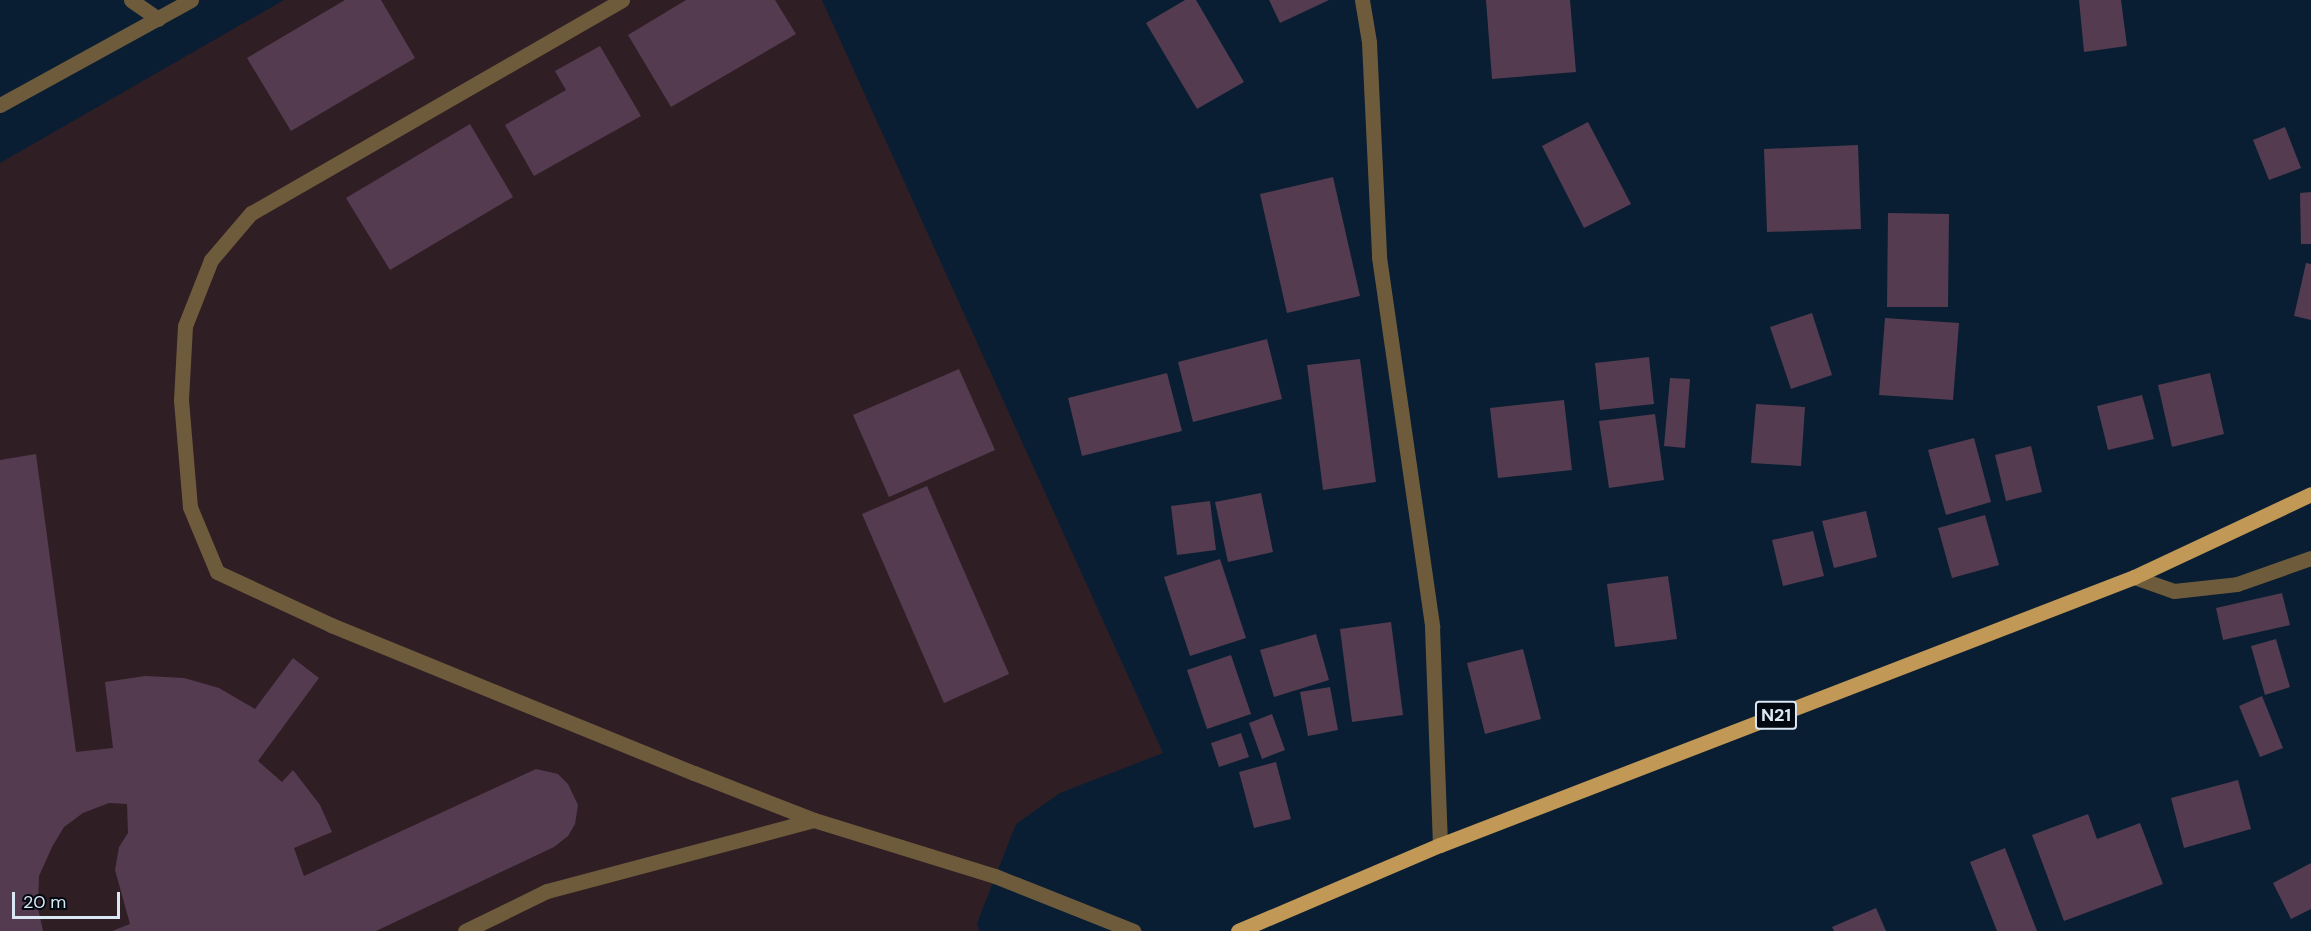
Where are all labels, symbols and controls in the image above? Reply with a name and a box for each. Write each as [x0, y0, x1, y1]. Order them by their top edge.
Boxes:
road number: N21 [1754, 700, 1798, 730]
scale bar [15, 880, 123, 918]
text: 20 m [23, 890, 66, 914]

